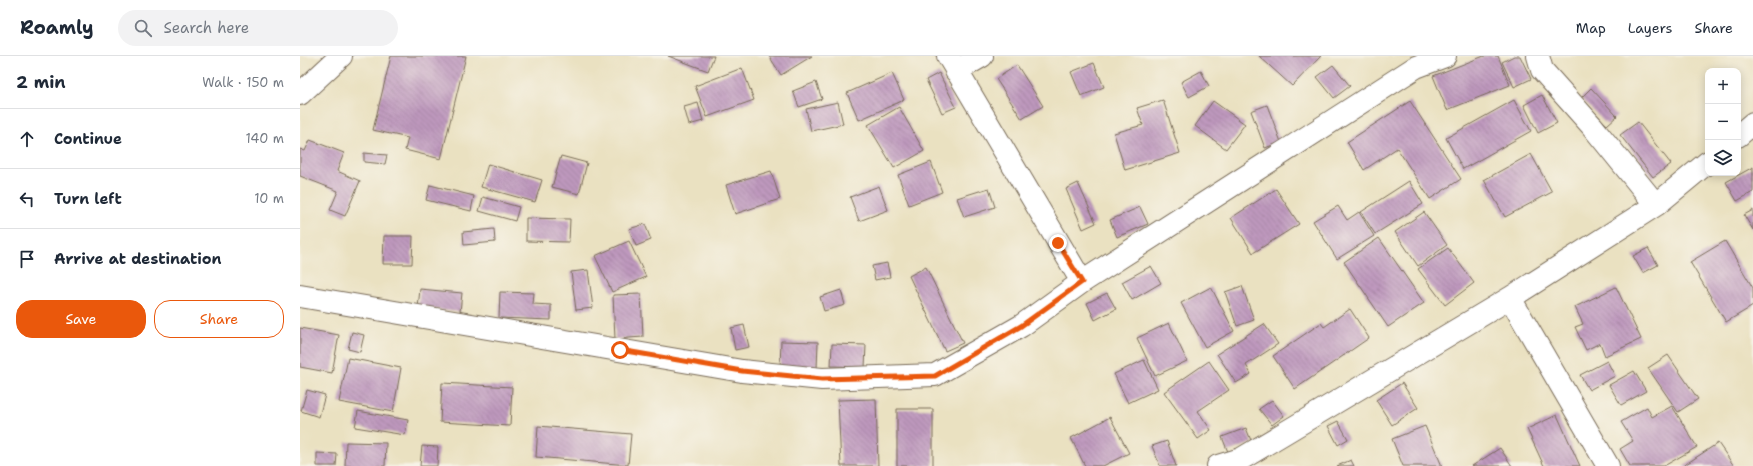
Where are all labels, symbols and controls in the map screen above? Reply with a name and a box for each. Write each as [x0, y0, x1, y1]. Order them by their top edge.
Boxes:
search box [118, 10, 398, 46]
text: Roamly [20, 15, 94, 40]
icon: search [132, 17, 154, 39]
text: Search here [164, 18, 249, 38]
text: Map [1576, 19, 1606, 37]
text: Layers [1628, 19, 1672, 37]
text: Share [1694, 19, 1733, 37]
map controls [1705, 68, 1741, 176]
button: + [1705, 68, 1741, 104]
text: 2 min [16, 71, 66, 93]
text: Walk · 150 m [202, 74, 284, 91]
button: − [1705, 104, 1741, 140]
icon: ahead [16, 128, 38, 150]
text: Continue [54, 129, 122, 149]
text: 140 m [245, 130, 284, 147]
button: layers [1705, 140, 1741, 176]
icon: left [16, 188, 38, 210]
text: Turn left [54, 189, 122, 209]
text: 10 m [254, 190, 284, 207]
route end [1049, 234, 1067, 252]
icon: arrive [16, 248, 38, 270]
text: Arrive at destination [54, 249, 222, 269]
button: Save [16, 300, 146, 338]
button: Share [154, 300, 284, 338]
route start [611, 341, 629, 359]

